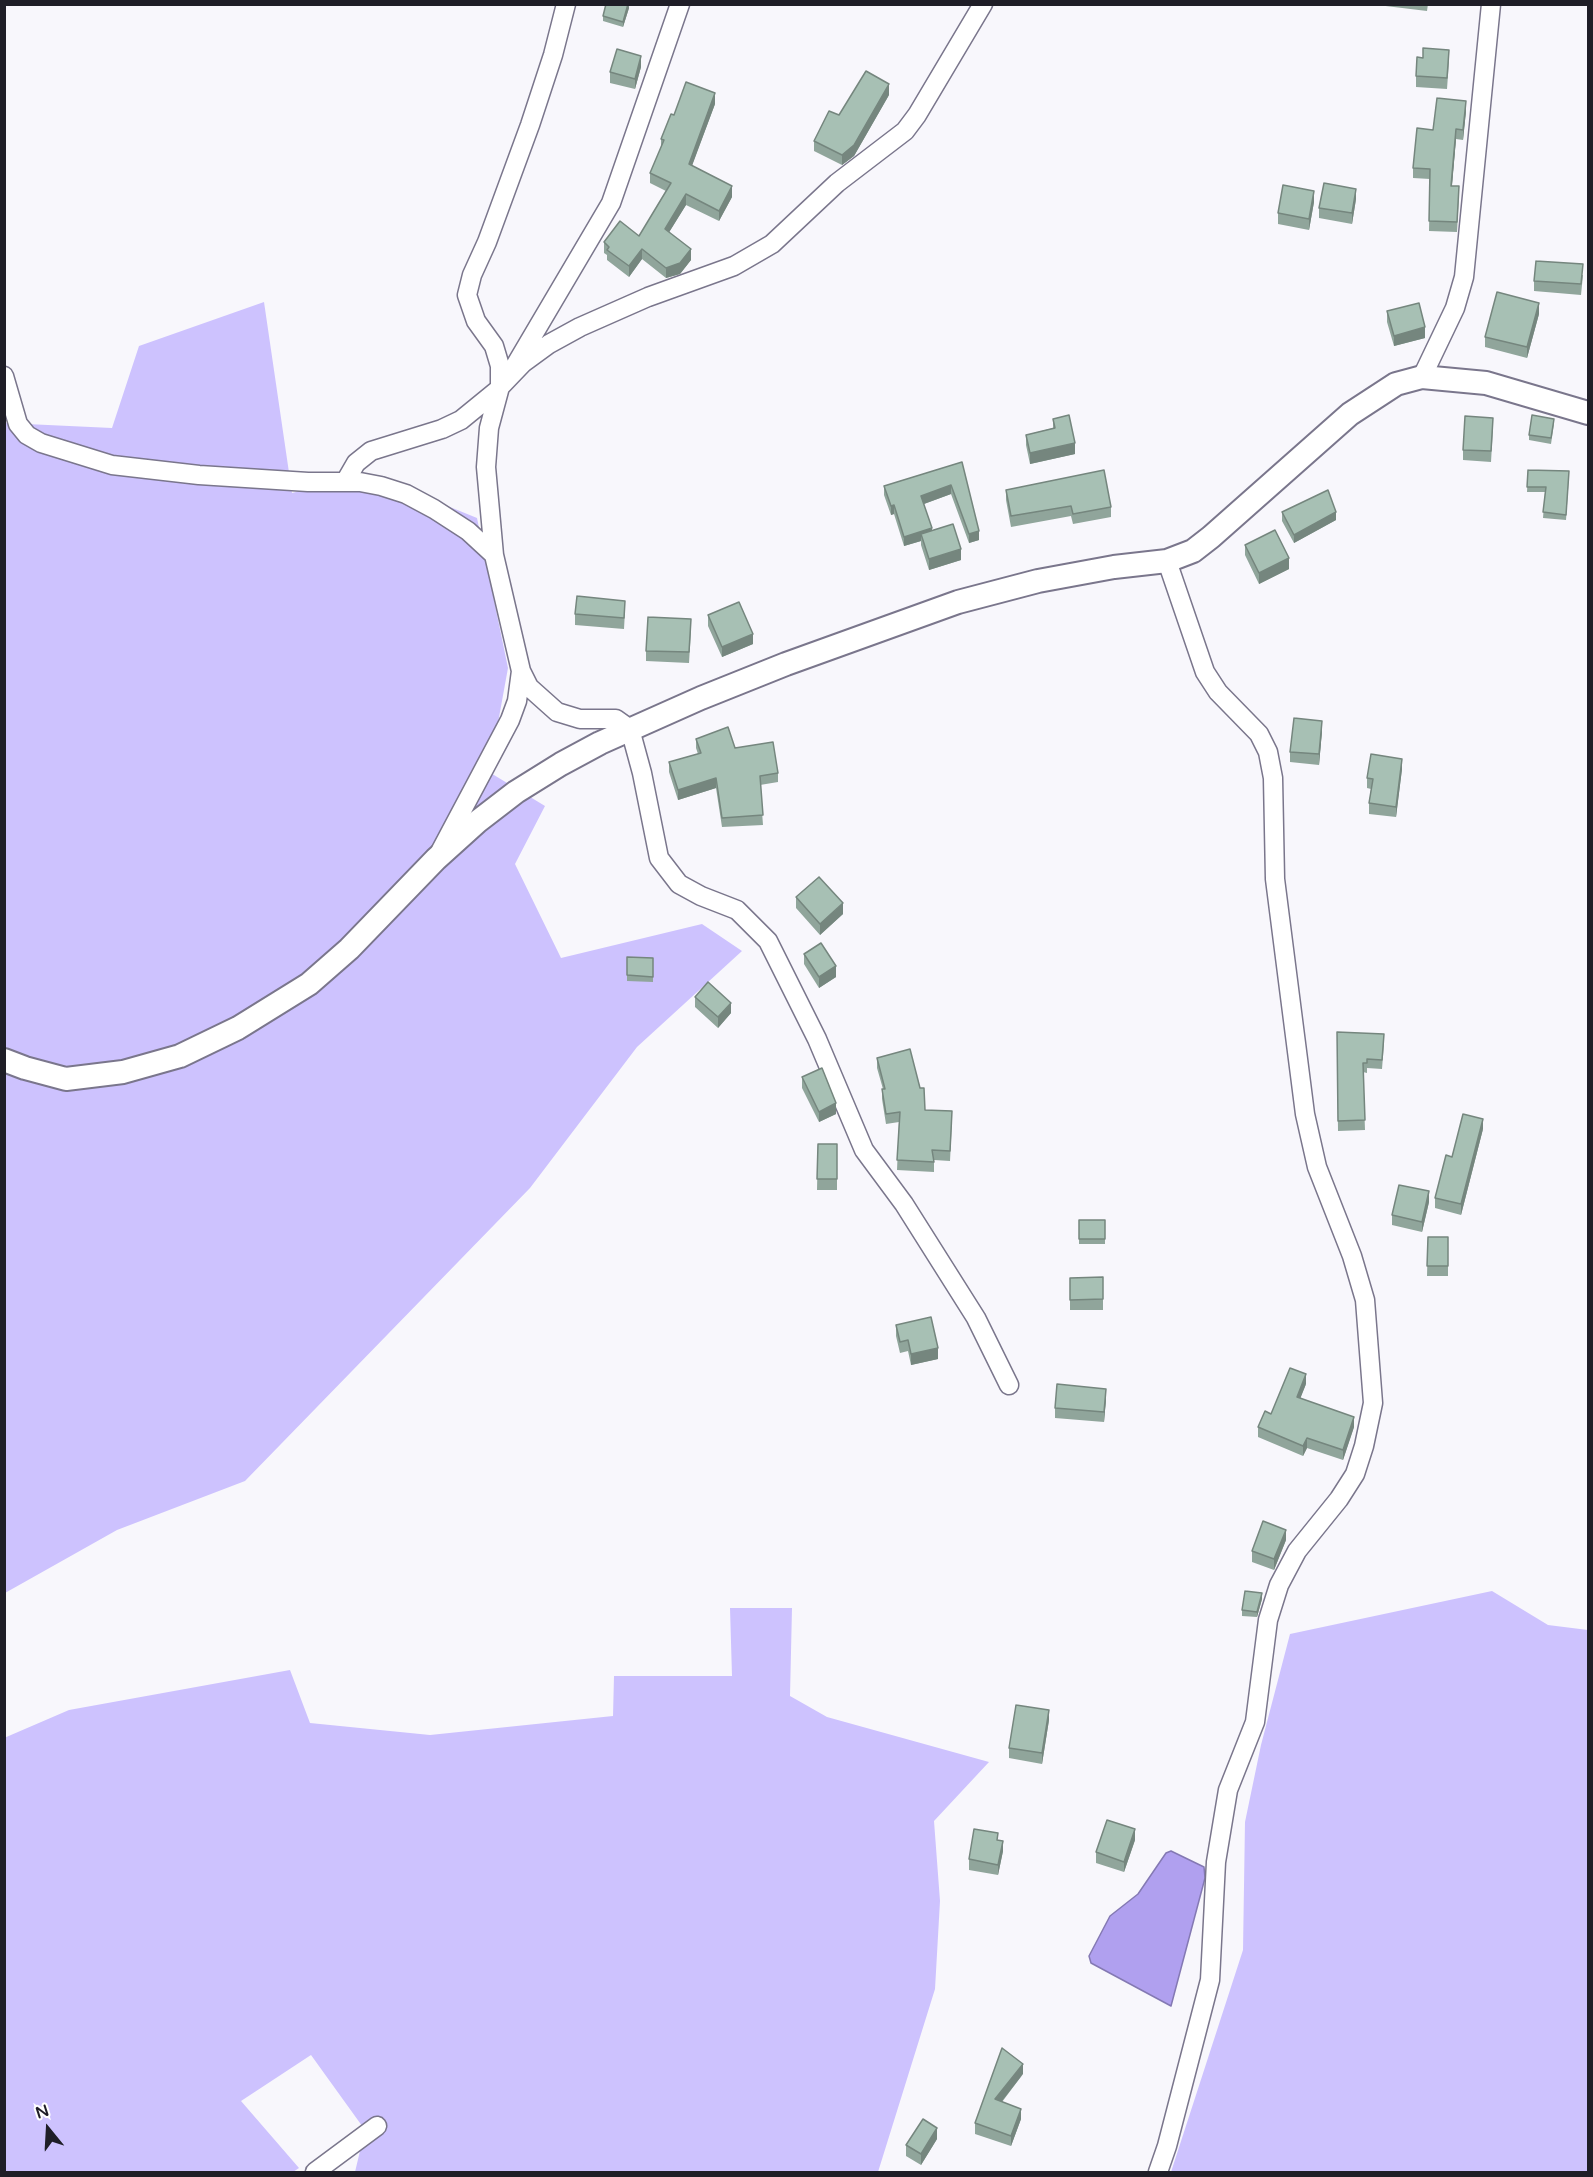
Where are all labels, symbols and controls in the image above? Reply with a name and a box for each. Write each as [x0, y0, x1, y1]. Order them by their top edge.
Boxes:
north arrow [18, 2099, 78, 2159]
text: N [33, 2100, 52, 2123]

